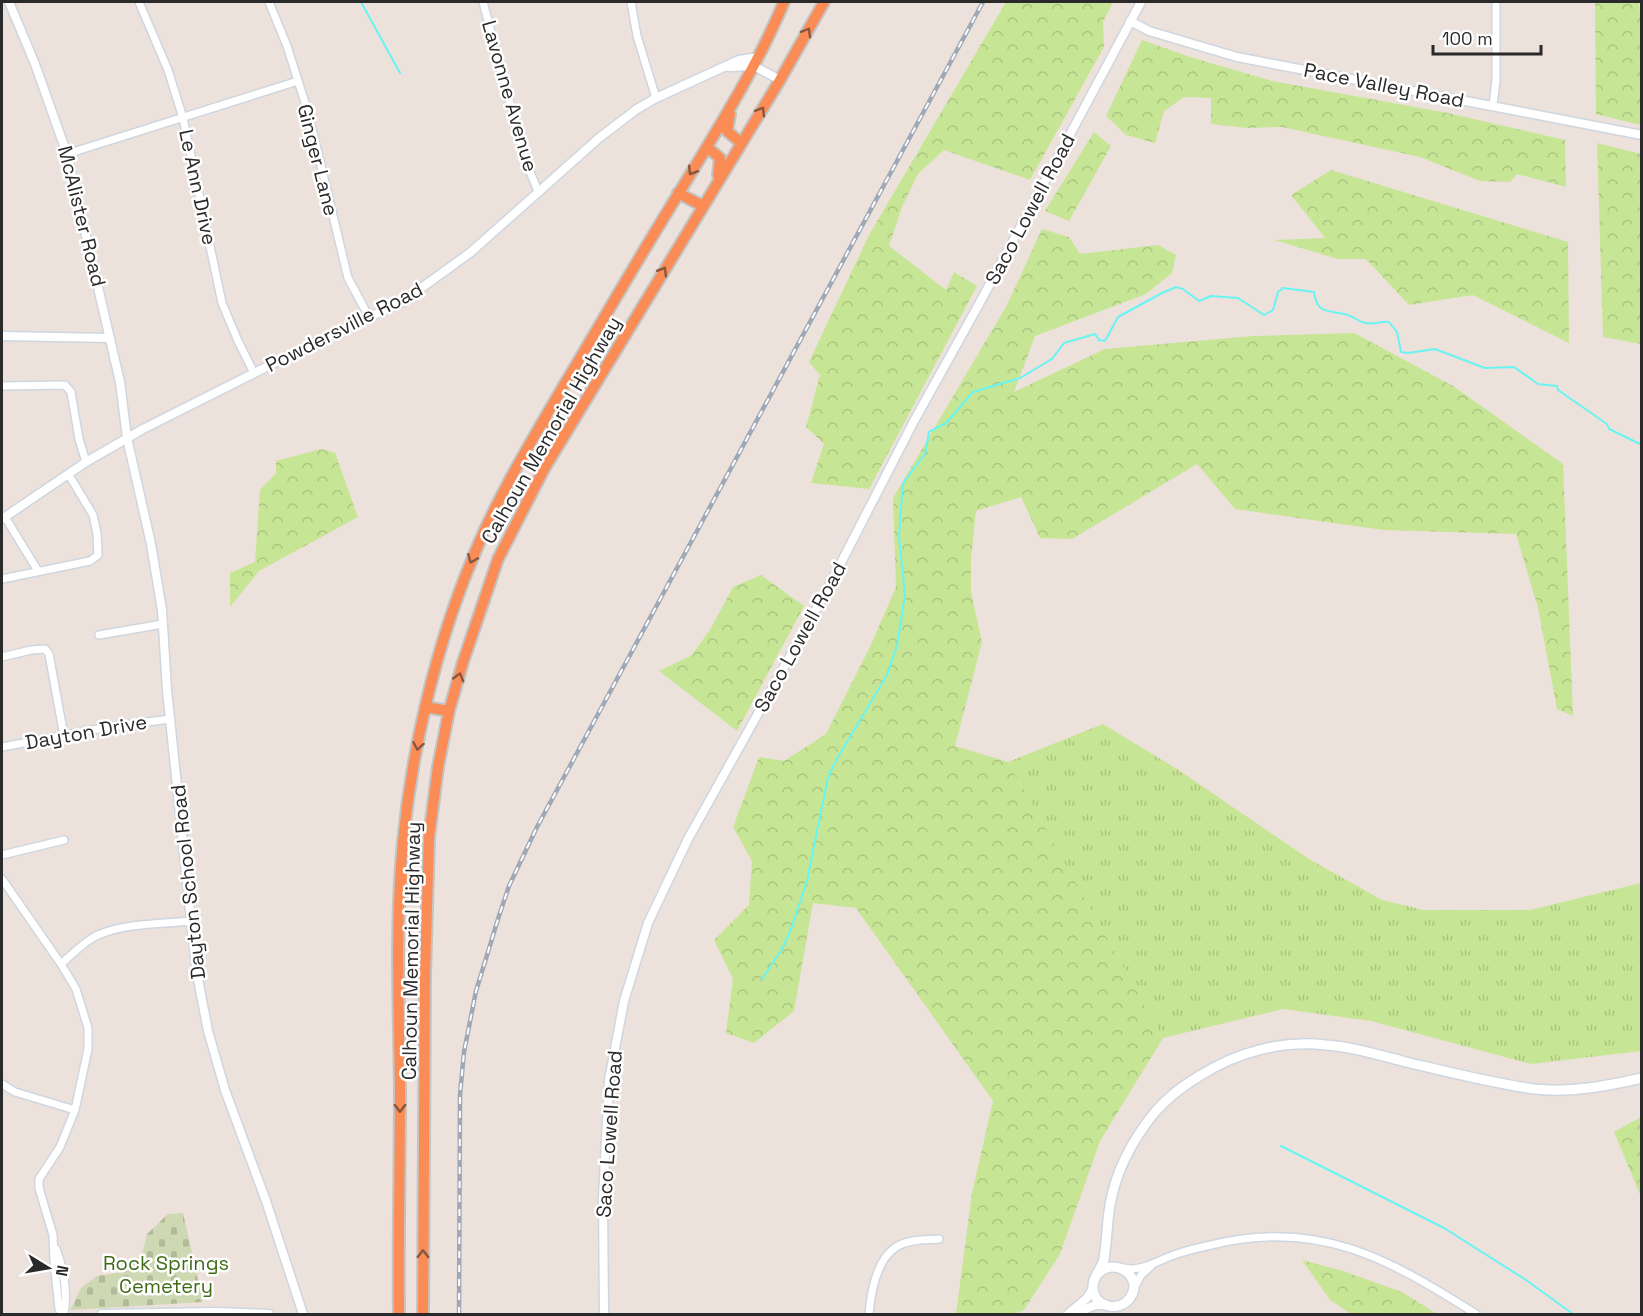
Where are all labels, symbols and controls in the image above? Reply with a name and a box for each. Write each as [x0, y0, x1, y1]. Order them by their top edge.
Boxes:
street label: Lavonne Avenue [476, 17, 544, 175]
scale bar [1433, 18, 1541, 56]
text: 100 m [1442, 27, 1493, 50]
one-way arrow [800, 28, 811, 38]
street label: Pace Valley Road [1302, 57, 1466, 113]
street label: Ginger Lane [292, 101, 344, 219]
one-way arrow [753, 107, 765, 117]
street label: Le Ann Drive [173, 127, 223, 247]
street label: Saco Lowell Road [979, 129, 1081, 289]
street label: McAlister Road [52, 143, 112, 289]
one-way arrow [688, 165, 700, 175]
one-way arrow [656, 267, 668, 277]
street label: Powdersville Road [261, 276, 427, 378]
street label: Calhoun Memorial Highway [475, 312, 627, 548]
one-way arrow [467, 553, 479, 564]
street label: Saco Lowell Road [748, 557, 852, 717]
one-way arrow [452, 672, 464, 683]
street label: Dayton Drive [23, 708, 149, 756]
one-way arrow [412, 741, 425, 751]
street label: Dayton School Road [165, 783, 211, 981]
street label: Calhoun Memorial Highway [396, 822, 426, 1080]
street label: Saco Lowell Road [590, 1049, 628, 1219]
one-way arrow [394, 1104, 406, 1113]
north arrow [18, 1238, 78, 1298]
park label: Rock Springs Cemetery [103, 1250, 229, 1299]
one-way arrow [417, 1250, 429, 1259]
text: N [51, 1263, 74, 1278]

